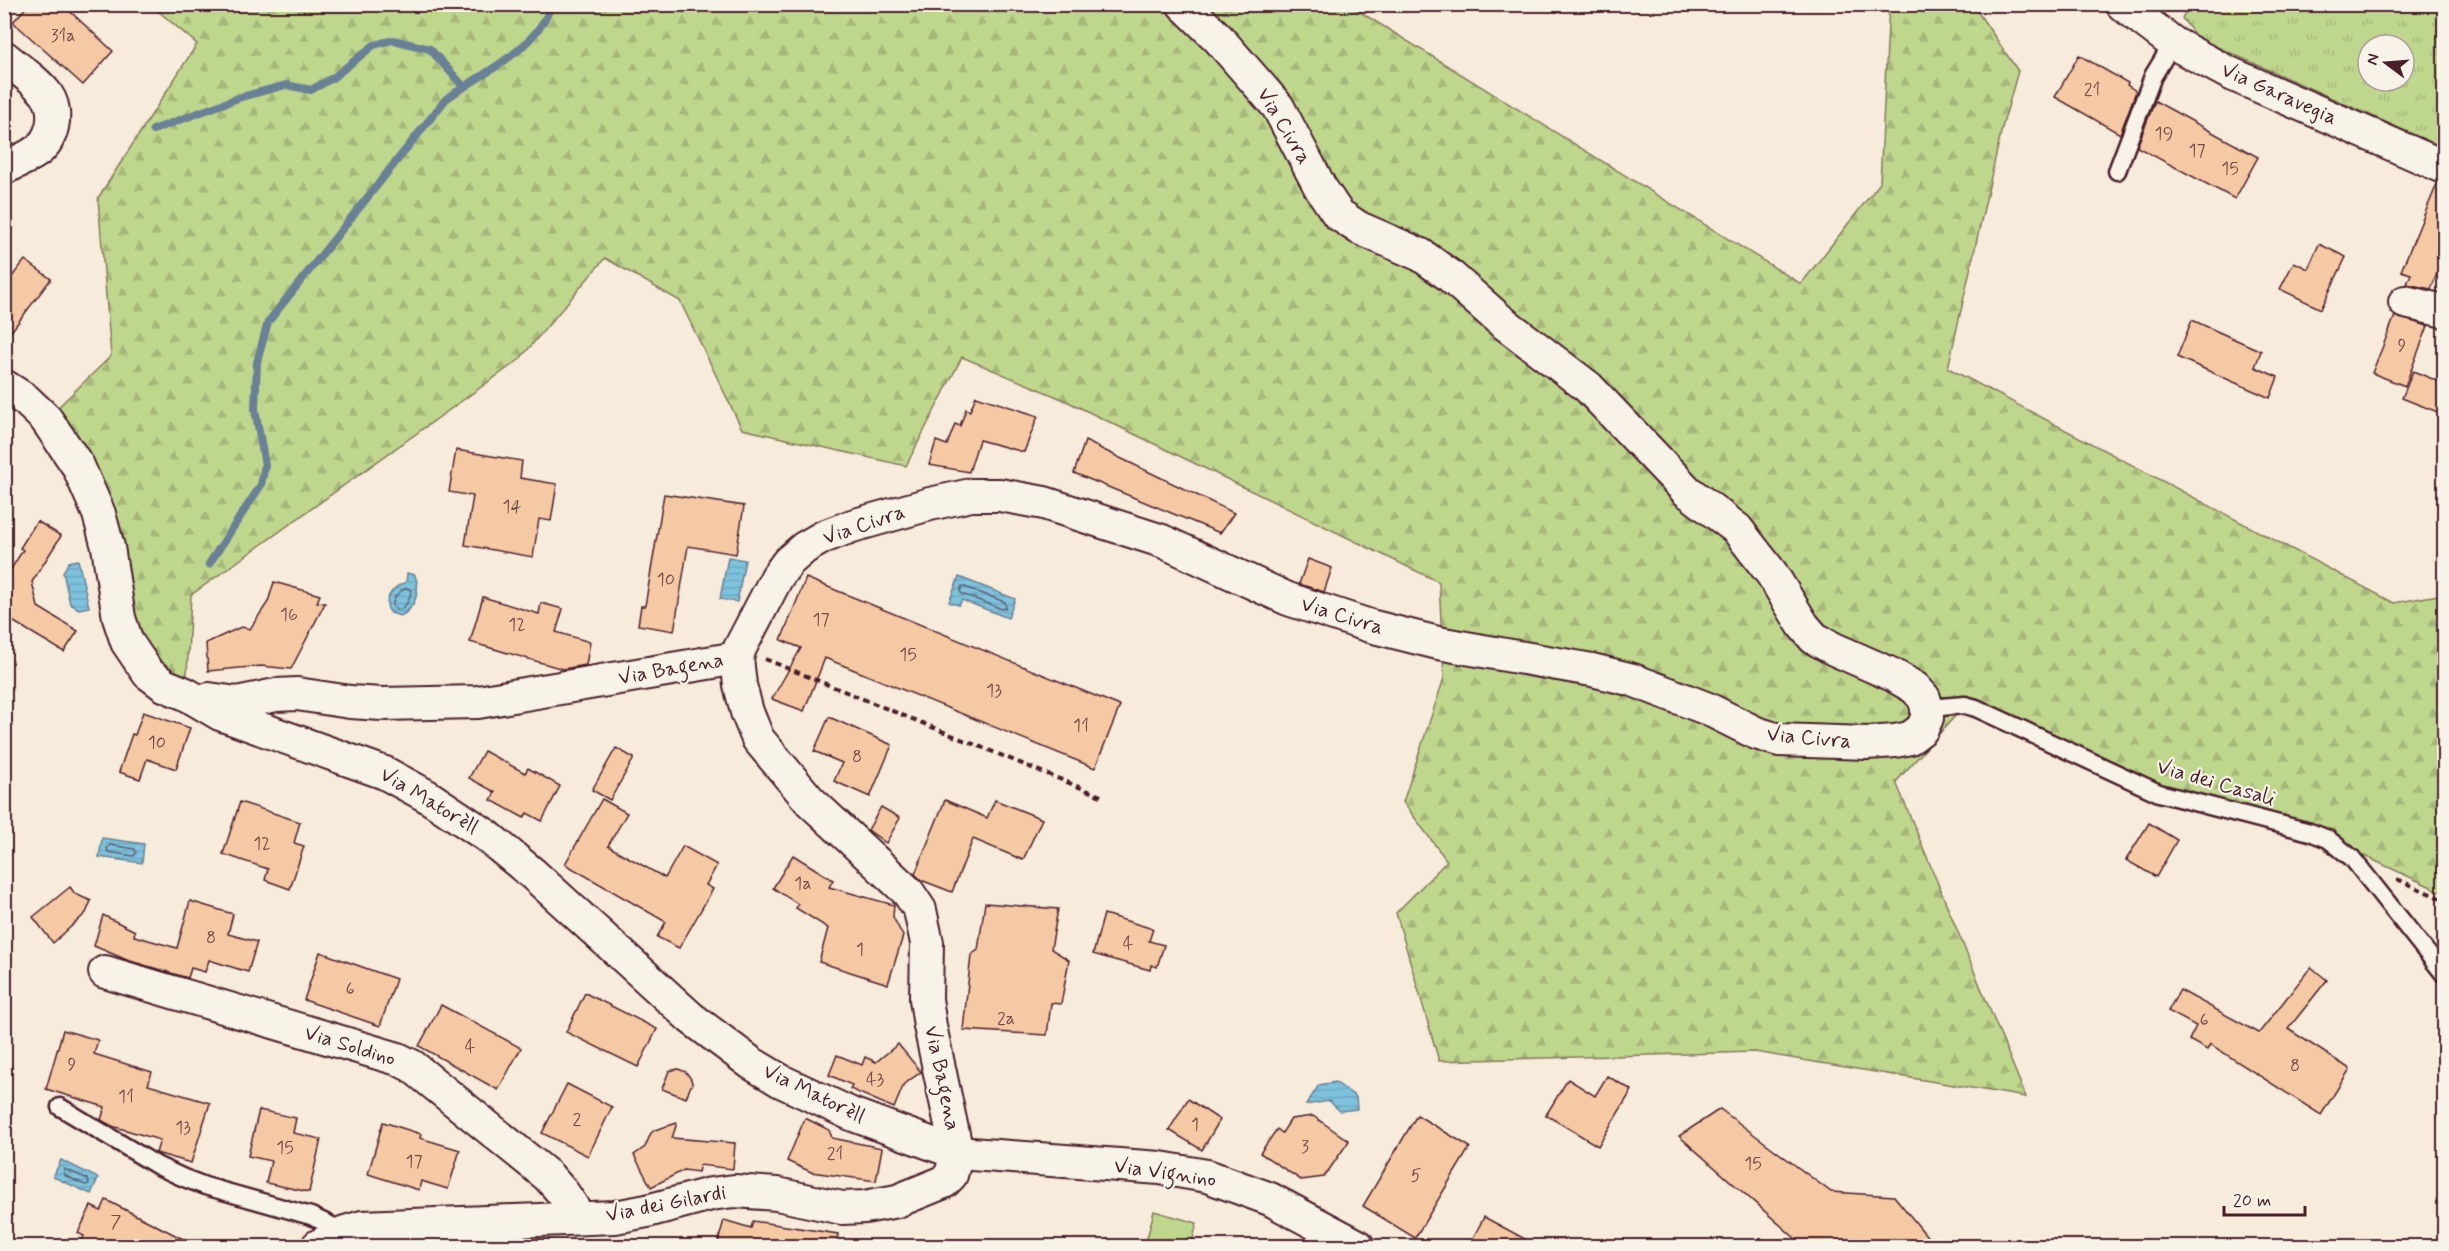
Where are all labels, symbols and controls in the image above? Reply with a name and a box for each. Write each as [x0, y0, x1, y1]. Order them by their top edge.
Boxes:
house number: 31a [50, 24, 76, 48]
north arrow [2356, 33, 2416, 93]
text: N [2361, 51, 2385, 67]
street label: Via Garavegia [2217, 56, 2341, 132]
house number: 21 [2084, 78, 2100, 102]
street label: Via Civra [1250, 82, 1318, 170]
house number: 19 [2155, 122, 2173, 146]
house number: 17 [2188, 139, 2206, 163]
house number: 15 [2221, 157, 2239, 181]
house number: 9 [2398, 334, 2407, 358]
house number: 14 [503, 495, 522, 519]
street label: Via Civra [819, 498, 909, 552]
house number: 10 [657, 568, 675, 592]
street label: Via Civra [1297, 590, 1387, 642]
house number: 16 [280, 603, 298, 627]
house number: 17 [812, 608, 830, 632]
house number: 12 [508, 613, 526, 637]
house number: 15 [899, 643, 917, 667]
street label: Via Bagena [616, 646, 726, 694]
house number: 13 [986, 679, 1002, 703]
house number: 11 [1073, 714, 1089, 738]
street label: Via Civra [1765, 720, 1853, 756]
house number: 10 [148, 731, 166, 755]
house number: 8 [852, 745, 862, 769]
street label: Via dei Casali [2154, 753, 2278, 813]
street label: Via Matorèll [375, 761, 483, 841]
house number: 12 [253, 832, 271, 856]
house number: 1a [794, 872, 812, 896]
house number: 8 [206, 926, 216, 950]
house number: 4 [1123, 932, 1133, 956]
house number: 1 [856, 938, 864, 962]
house number: 6 [345, 977, 355, 1001]
house number: 2a [997, 1007, 1015, 1031]
house number: 6 [2199, 1008, 2209, 1032]
street label: Via Soldino [301, 1019, 399, 1073]
street label: Via Bagena [915, 1023, 967, 1133]
house number: 4 [465, 1035, 475, 1059]
house number: 9 [68, 1053, 77, 1077]
house number: 8 [2290, 1054, 2300, 1078]
street label: Via Matorèll [758, 1057, 870, 1131]
house number: 43 [866, 1068, 884, 1092]
house number: 11 [118, 1085, 134, 1109]
house number: 2 [573, 1108, 582, 1132]
house number: 1 [1191, 1113, 1199, 1137]
house number: 13 [175, 1116, 191, 1140]
house number: 3 [1301, 1135, 1309, 1159]
house number: 15 [276, 1136, 294, 1160]
house number: 21 [827, 1142, 843, 1166]
house number: 17 [405, 1150, 423, 1174]
street label: Via Vignino [1112, 1152, 1218, 1196]
house number: 15 [1744, 1152, 1762, 1176]
house number: 5 [1411, 1164, 1422, 1188]
street label: Via dei Gilardi [603, 1179, 729, 1229]
scale bar [2224, 1179, 2305, 1217]
text: 20 m [2233, 1189, 2271, 1213]
house number: 7 [111, 1210, 122, 1234]

